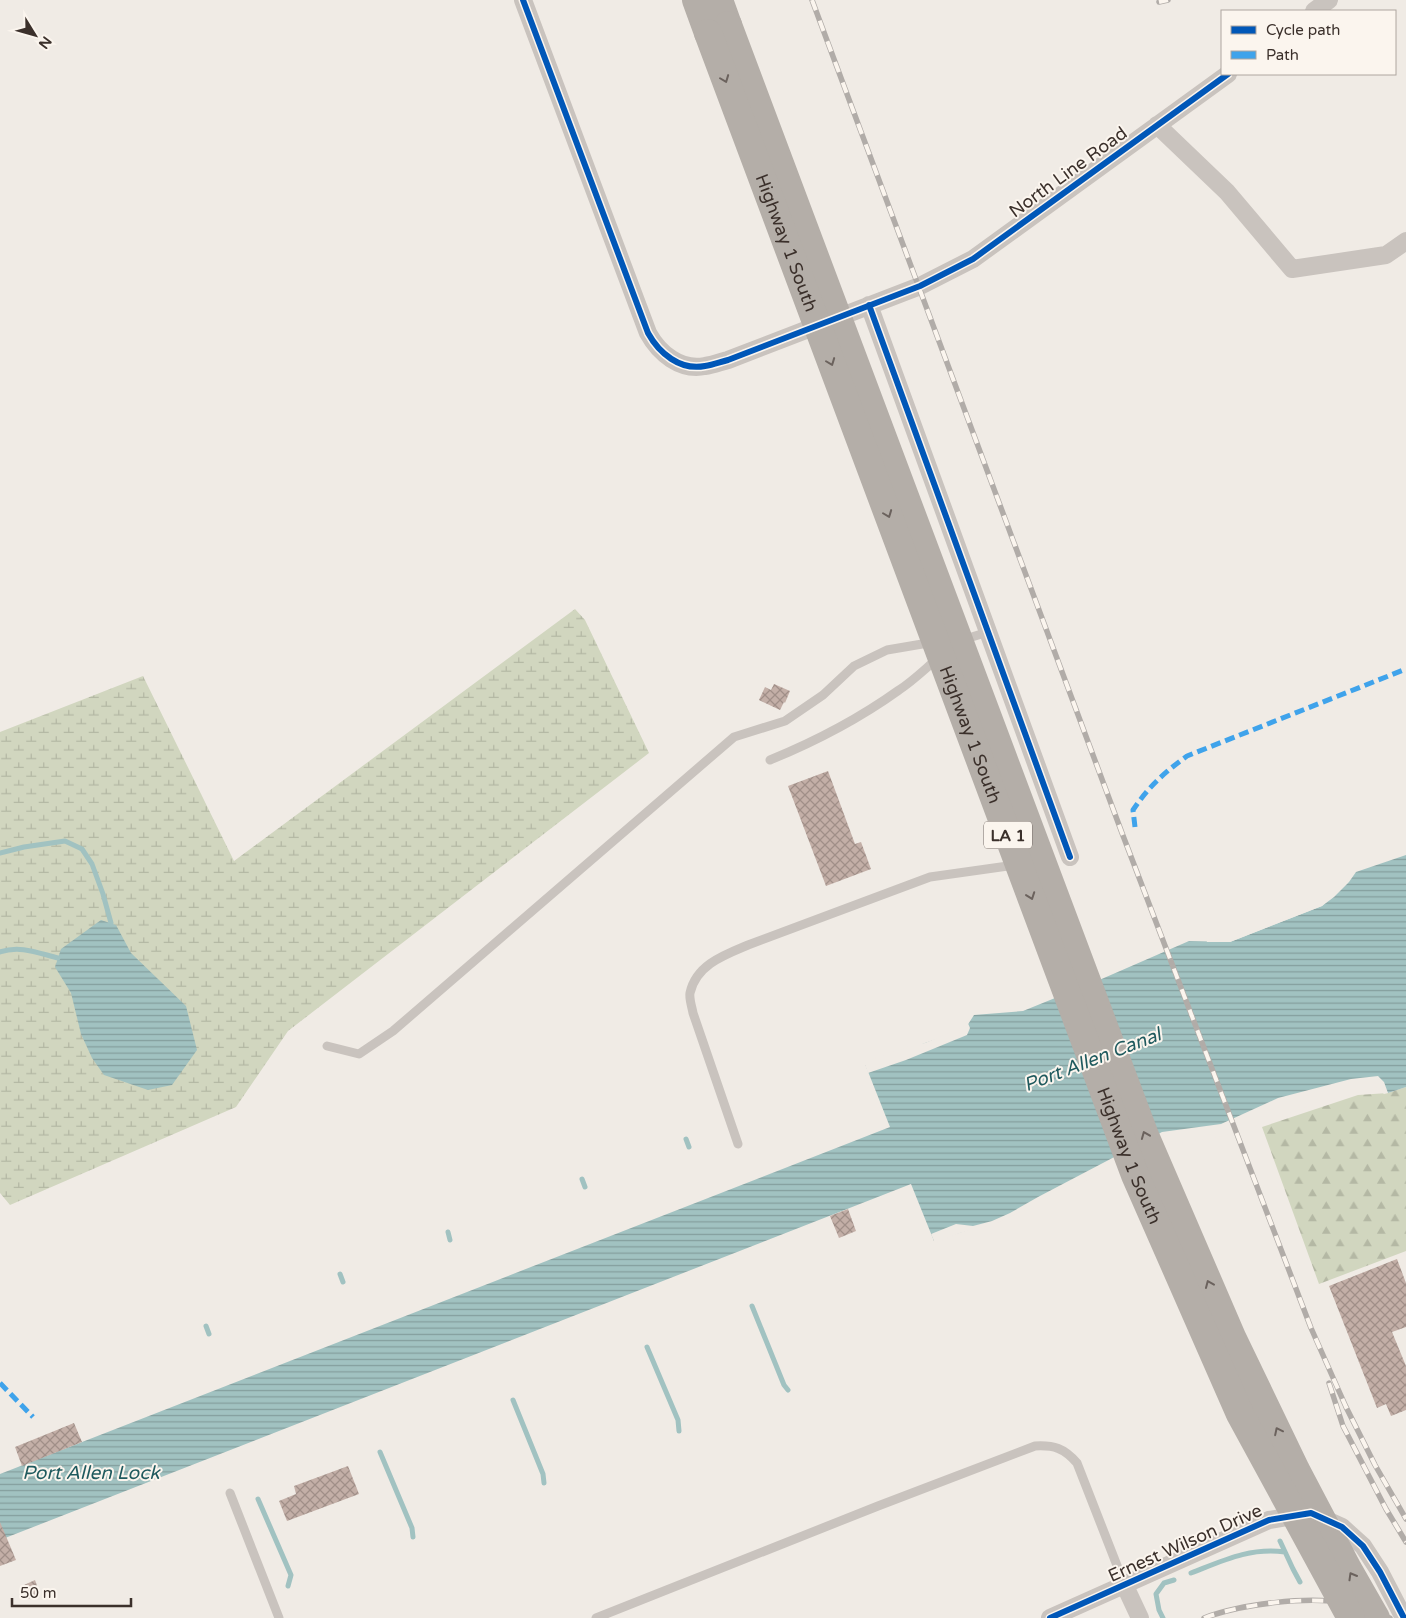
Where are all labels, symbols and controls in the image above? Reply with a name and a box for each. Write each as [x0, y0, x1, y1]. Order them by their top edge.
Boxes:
north arrow [10, 10, 60, 60]
legend [1221, 10, 1396, 75]
text: Cycle path [1266, 21, 1340, 39]
text: N [35, 33, 55, 52]
text: Path [1266, 46, 1299, 64]
one-way arrow [719, 74, 730, 83]
street label: North Line Road [1005, 122, 1131, 222]
street label: Highway 1 South [751, 171, 822, 315]
one-way arrow [825, 357, 836, 366]
one-way arrow [882, 509, 892, 518]
street label: Highway 1 South [935, 663, 1006, 807]
road number: LA 1 [984, 822, 1032, 848]
one-way arrow [1025, 891, 1035, 900]
water label: Port Allen Canal [1021, 1023, 1166, 1096]
street label: Highway 1 South [1092, 1084, 1166, 1227]
one-way arrow [1141, 1131, 1151, 1140]
one-way arrow [1205, 1280, 1216, 1289]
one-way arrow [1273, 1427, 1284, 1436]
water label: Port Allen Lock [22, 1462, 161, 1484]
street label: Ernest Wilson Drive [1105, 1499, 1265, 1587]
one-way arrow [1349, 1572, 1359, 1581]
scale bar [12, 1576, 131, 1608]
text: 50 m [20, 1584, 57, 1602]

